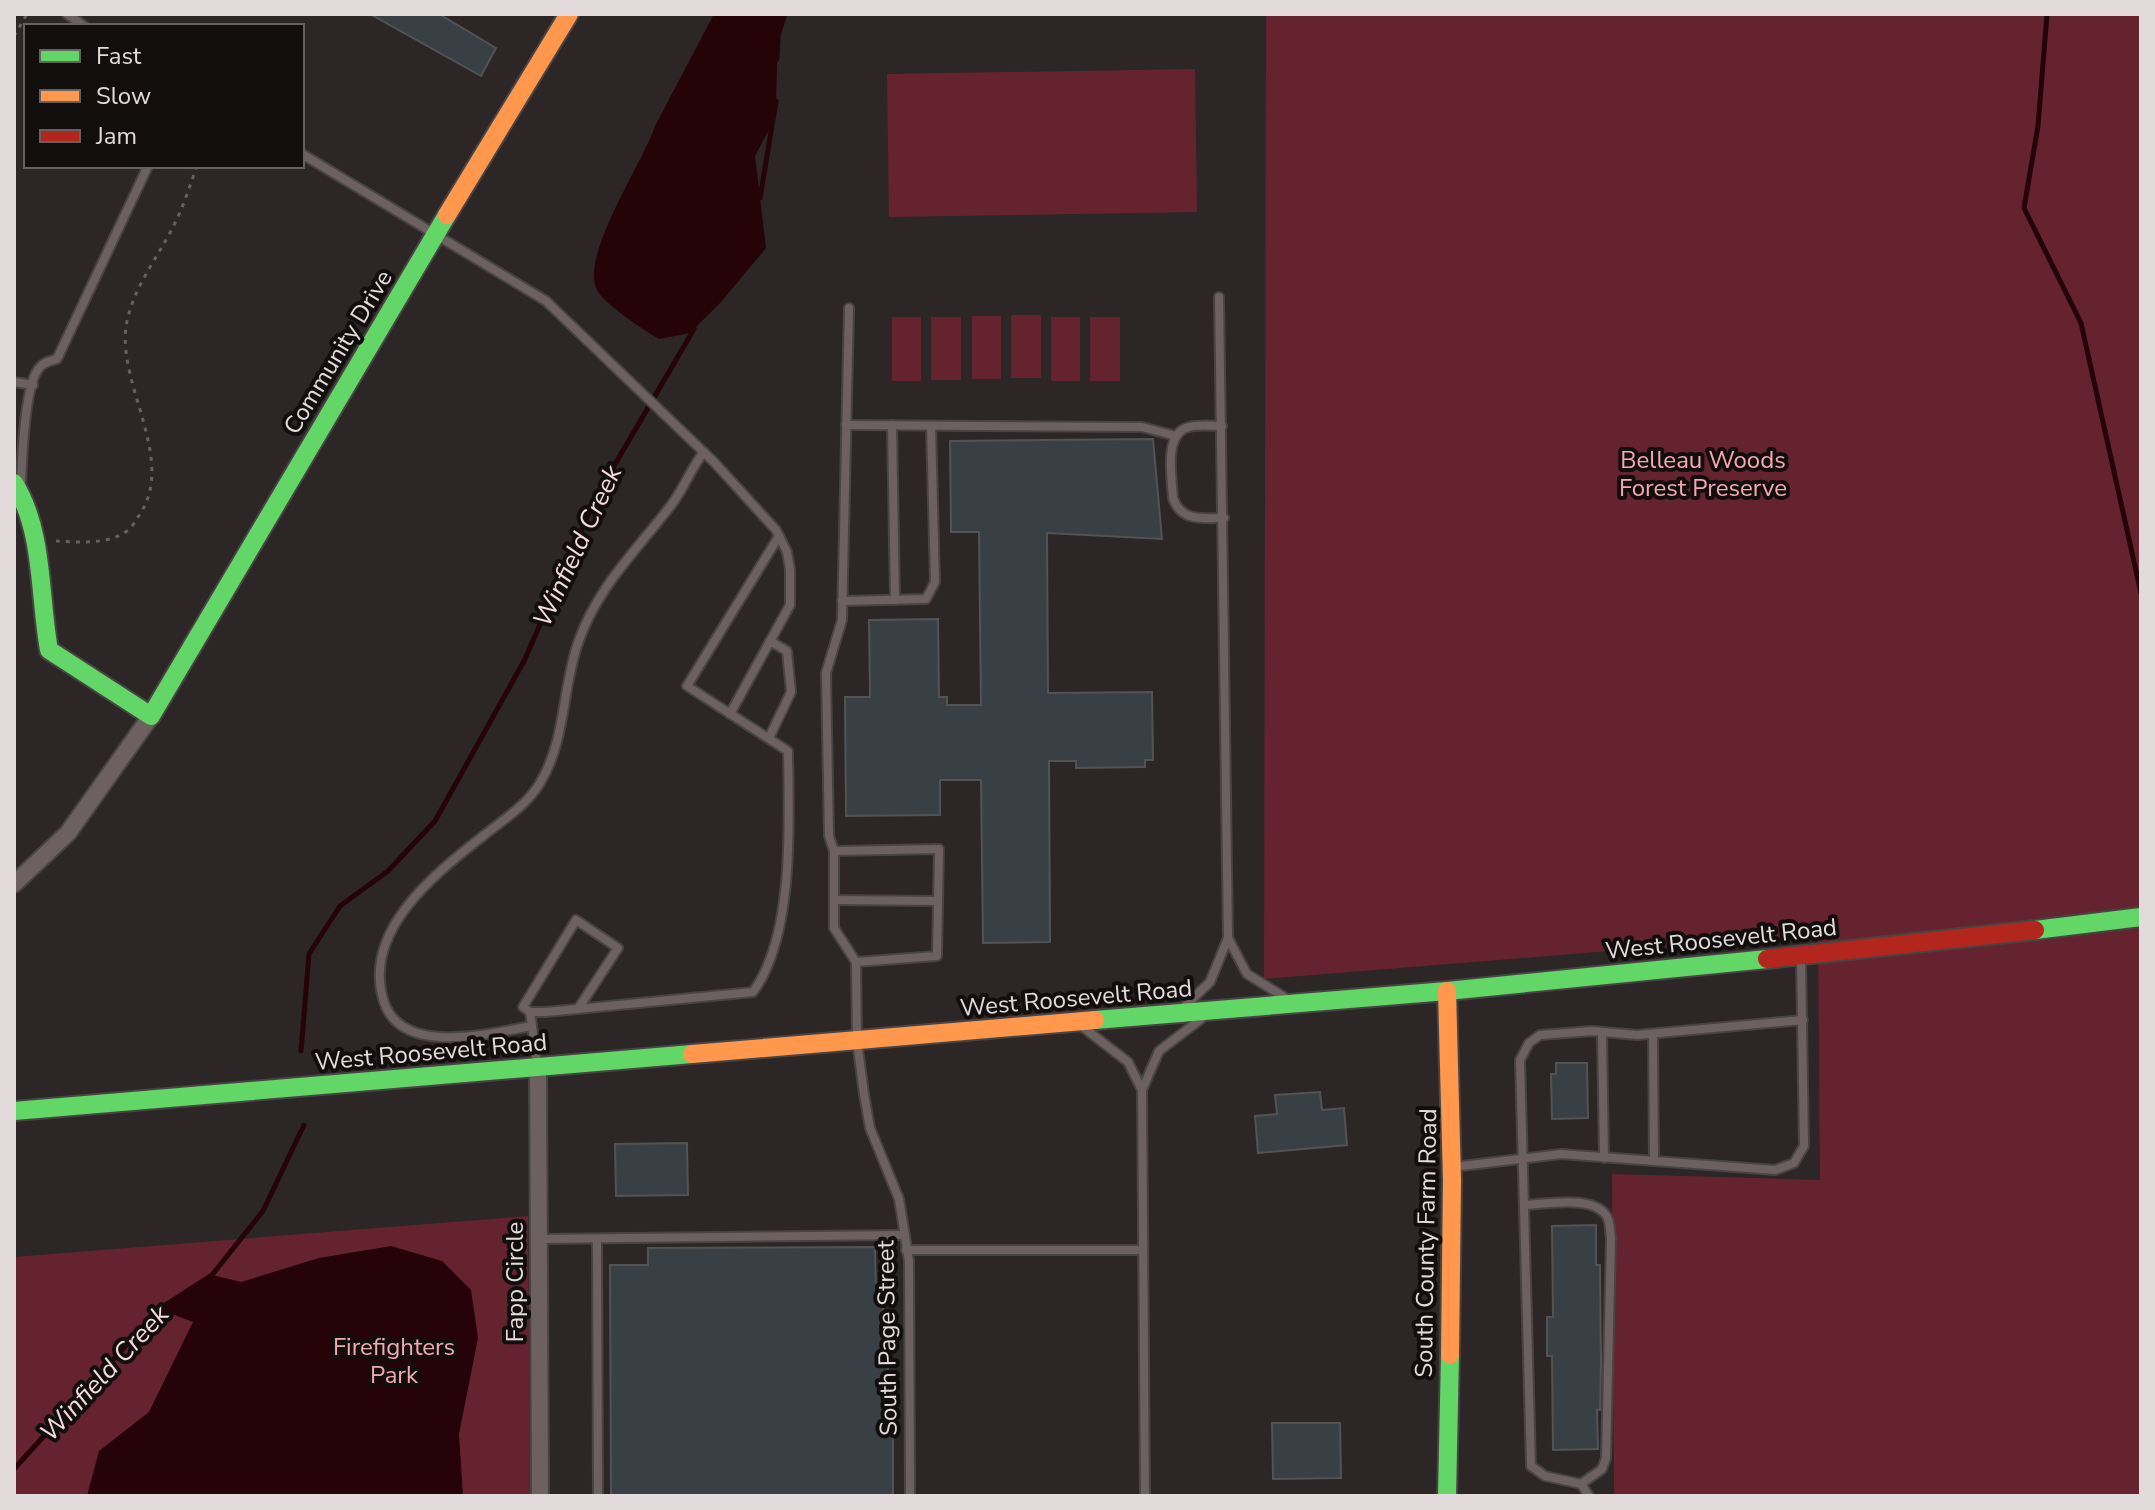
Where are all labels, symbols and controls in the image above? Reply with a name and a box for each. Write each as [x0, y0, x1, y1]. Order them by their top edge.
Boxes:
legend [24, 24, 304, 168]
text: Fast [96, 40, 142, 72]
text: Slow [96, 80, 151, 112]
text: Jam [95, 120, 137, 152]
street label: Community Drive [276, 264, 400, 440]
park label: Belleau Woods Forest Preserve [1619, 444, 1787, 504]
water label: Winfield Creek [525, 459, 631, 633]
street label: West Roosevelt Road [1604, 911, 1838, 967]
street label: West Roosevelt Road [959, 972, 1193, 1024]
street label: West Roosevelt Road [314, 1026, 548, 1078]
street label: South County Farm Road [1408, 1108, 1444, 1378]
street label: Fapp Circle [499, 1222, 531, 1342]
street label: South Page Street [869, 1239, 905, 1436]
water label: Winfield Creek [32, 1297, 177, 1449]
park label: Firefighters Park [333, 1331, 455, 1391]

